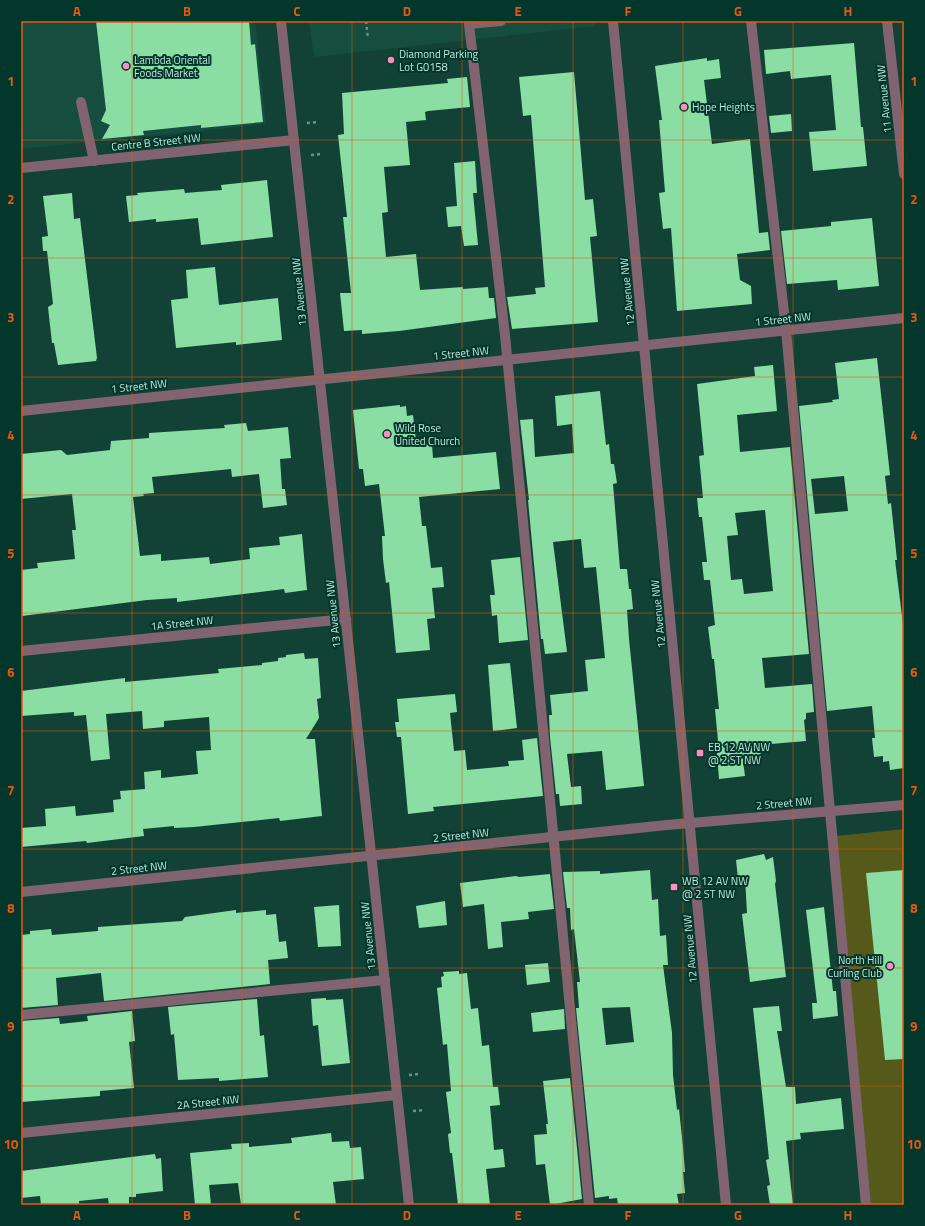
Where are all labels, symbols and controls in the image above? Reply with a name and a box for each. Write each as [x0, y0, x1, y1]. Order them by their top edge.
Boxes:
text: A [73, 1, 81, 21]
text: B [183, 1, 191, 21]
text: C [293, 1, 301, 21]
text: D [403, 1, 411, 21]
text: E [514, 1, 522, 21]
text: F [625, 1, 632, 21]
text: G [734, 1, 742, 21]
text: H [844, 1, 852, 21]
place label: Diamond Parking Lot G0158 [399, 46, 479, 75]
place label: Lambda Oriental Foods Market [134, 52, 210, 81]
marker: Diamond Parking Lot G0158 [386, 55, 396, 65]
marker: Lambda Oriental Foods Market [121, 61, 131, 71]
street label: 11 Avenue NW [872, 64, 896, 134]
text: 1 [7, 71, 15, 91]
text: 1 [910, 71, 918, 91]
place label: Hope Heights [692, 99, 755, 115]
marker: Hope Heights [679, 102, 689, 112]
street label: Centre B Street NW [110, 129, 202, 155]
text: 2 [7, 189, 15, 209]
text: 2 [910, 189, 918, 209]
street label: 13 Avenue NW [287, 257, 311, 327]
street label: 12 Avenue NW [615, 257, 639, 327]
text: 3 [7, 307, 15, 327]
text: 3 [910, 307, 918, 327]
street label: 1 Street NW [754, 308, 812, 330]
street label: 1 Street NW [432, 342, 490, 364]
street label: 1 Street NW [110, 375, 168, 397]
place label: Wild Rose United Church [395, 420, 460, 449]
text: 4 [7, 425, 15, 445]
text: 4 [910, 425, 918, 445]
marker: Wild Rose United Church [382, 429, 392, 439]
text: 5 [7, 543, 15, 563]
text: 5 [910, 543, 918, 563]
street label: 13 Avenue NW [321, 579, 345, 649]
street label: 12 Avenue NW [646, 579, 670, 649]
street label: 1A Street NW [150, 612, 214, 634]
text: 6 [7, 662, 15, 682]
text: 6 [910, 662, 918, 682]
place label: EB 12 AV NW @ 2 ST NW [708, 739, 771, 768]
marker: EB 12 AV NW @ 2 ST NW [695, 748, 705, 758]
text: 7 [7, 780, 15, 800]
text: 7 [910, 780, 918, 800]
street label: 2 Street NW [755, 793, 813, 813]
street label: 2 Street NW [432, 824, 490, 846]
street label: 2 Street NW [110, 857, 168, 879]
place label: WB 12 AV NW @ 2 ST NW [682, 873, 748, 902]
marker: WB 12 AV NW @ 2 ST NW [669, 882, 679, 892]
text: 8 [7, 898, 15, 918]
text: 8 [910, 898, 918, 918]
street label: 13 Avenue NW [356, 901, 380, 971]
street label: 12 Avenue NW [679, 914, 701, 984]
place label: North Hill Curling Club [827, 952, 882, 981]
marker: North Hill Curling Club [885, 961, 895, 971]
text: 9 [7, 1016, 15, 1036]
text: 9 [910, 1016, 918, 1036]
street label: 2A Street NW [176, 1091, 240, 1113]
text: 10 [4, 1134, 18, 1154]
text: 10 [907, 1134, 921, 1154]
text: A [73, 1205, 81, 1225]
text: B [183, 1205, 191, 1225]
text: C [293, 1205, 301, 1225]
text: D [403, 1205, 411, 1225]
text: E [514, 1205, 522, 1225]
text: F [625, 1205, 632, 1225]
text: G [734, 1205, 742, 1225]
text: H [844, 1205, 852, 1225]

